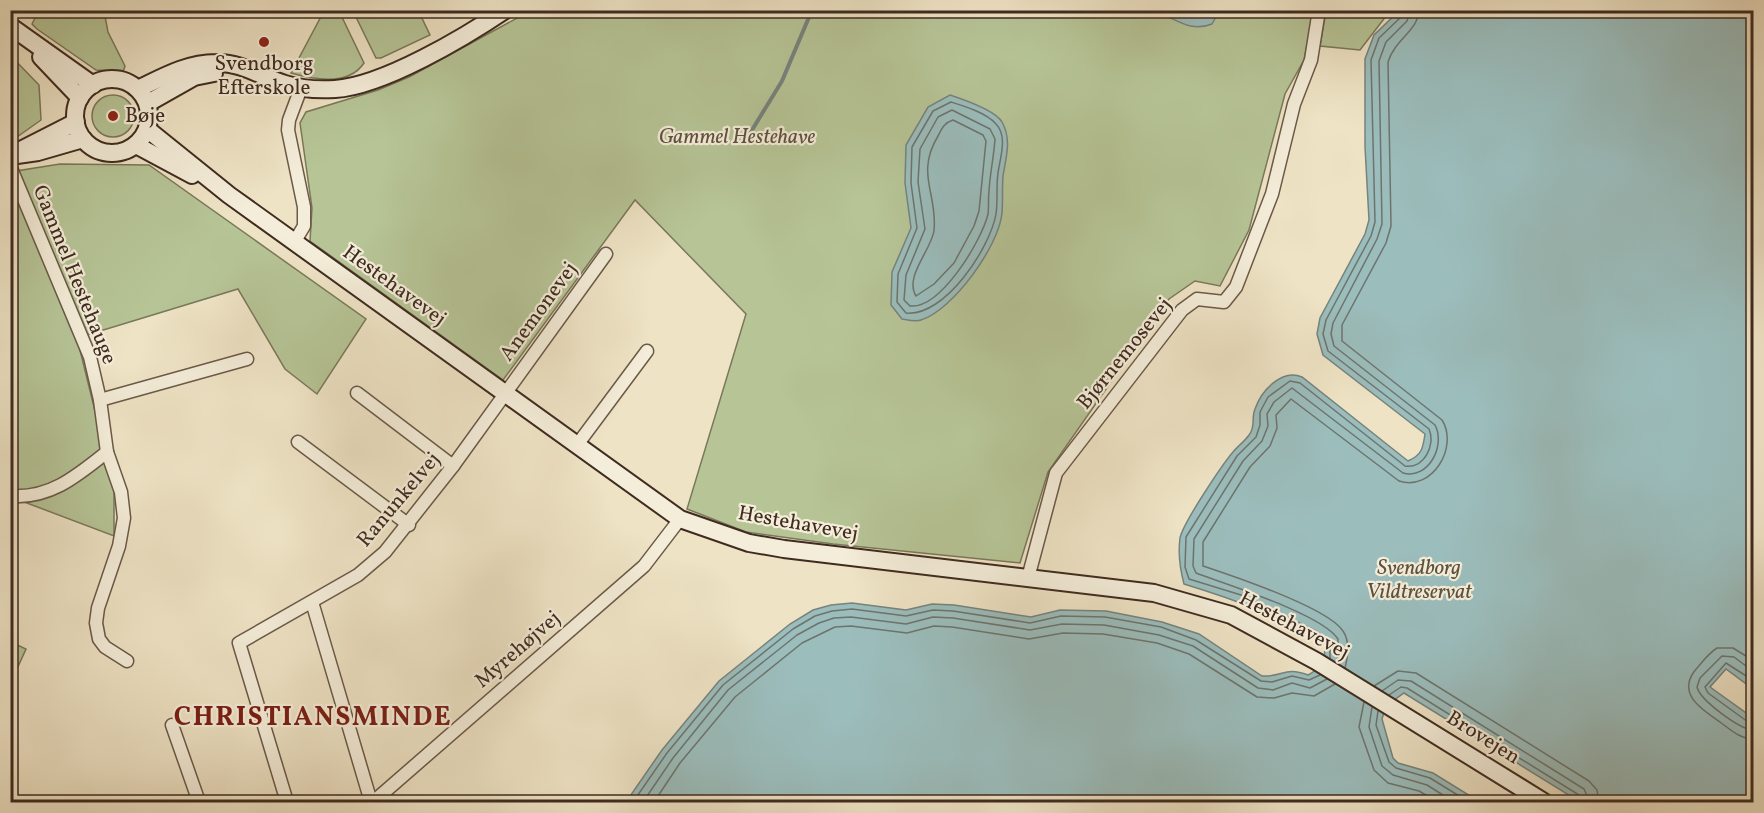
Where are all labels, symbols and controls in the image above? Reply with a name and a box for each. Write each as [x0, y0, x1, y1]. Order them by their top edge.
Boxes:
marker: Svendborg Efterskole [257, 35, 271, 49]
place label: Svendborg Efterskole [215, 50, 314, 103]
place label: Bøje [125, 102, 165, 131]
marker: Bøje [106, 109, 120, 123]
park label: Gammel Hestehave [659, 123, 816, 152]
street label: Gammel Hestehauge [25, 181, 123, 369]
street label: Hestehavevej [336, 239, 452, 333]
street label: Anemonevej [493, 257, 585, 367]
street label: Bjørnemosevej [1071, 292, 1179, 416]
street label: Ranunkelvej [351, 446, 447, 554]
street label: Hestehavevej [736, 499, 860, 549]
park label: Svendborg Vildtreservat [1366, 554, 1473, 607]
street label: Hestehavevej [1233, 585, 1355, 667]
street label: Myrehøjvej [469, 605, 567, 695]
district label: CHRISTIANSMINDE [174, 699, 452, 737]
street label: Brovejen [1440, 704, 1526, 772]

